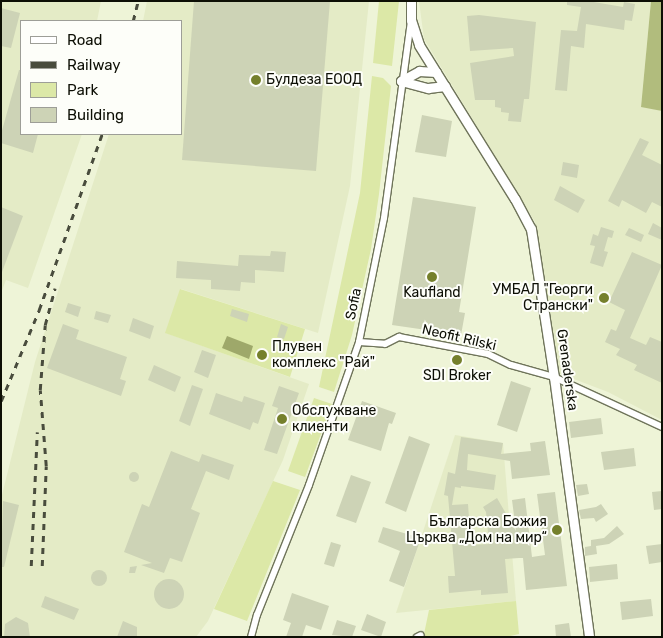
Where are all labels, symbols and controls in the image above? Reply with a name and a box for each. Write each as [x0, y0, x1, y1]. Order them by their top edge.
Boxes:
legend [20, 20, 182, 135]
text: Road [67, 31, 103, 49]
text: Railway [67, 56, 121, 74]
place label: Булдеза ЕООД [266, 72, 362, 88]
marker: Булдеза ЕООД [250, 74, 262, 86]
text: Park [67, 81, 98, 99]
text: Building [67, 106, 124, 124]
marker: Kaufland [426, 271, 438, 283]
place label: УМБАЛ "Георги Странски" [492, 282, 593, 314]
place label: Kaufland [403, 285, 461, 301]
street label: Sofia [342, 287, 366, 321]
marker: УМБАЛ "Георги Странски" [597, 291, 611, 305]
street label: Neofit Rilski [420, 321, 498, 355]
street label: Grenaderska [553, 328, 581, 412]
place label: Плувен комплекс "Рай" [272, 339, 375, 372]
marker: Плувен комплекс "Рай" [256, 349, 268, 361]
marker: SDI Broker [451, 354, 463, 366]
place label: SDI Broker [423, 368, 491, 384]
place label: Обслужване клиенти [292, 403, 376, 436]
marker: Обслужване клиенти [276, 413, 288, 425]
place label: Българска Божия Църква „Дом на мир“ [406, 514, 547, 546]
marker: Българска Божия Църква „Дом на мир“ [551, 524, 563, 536]

